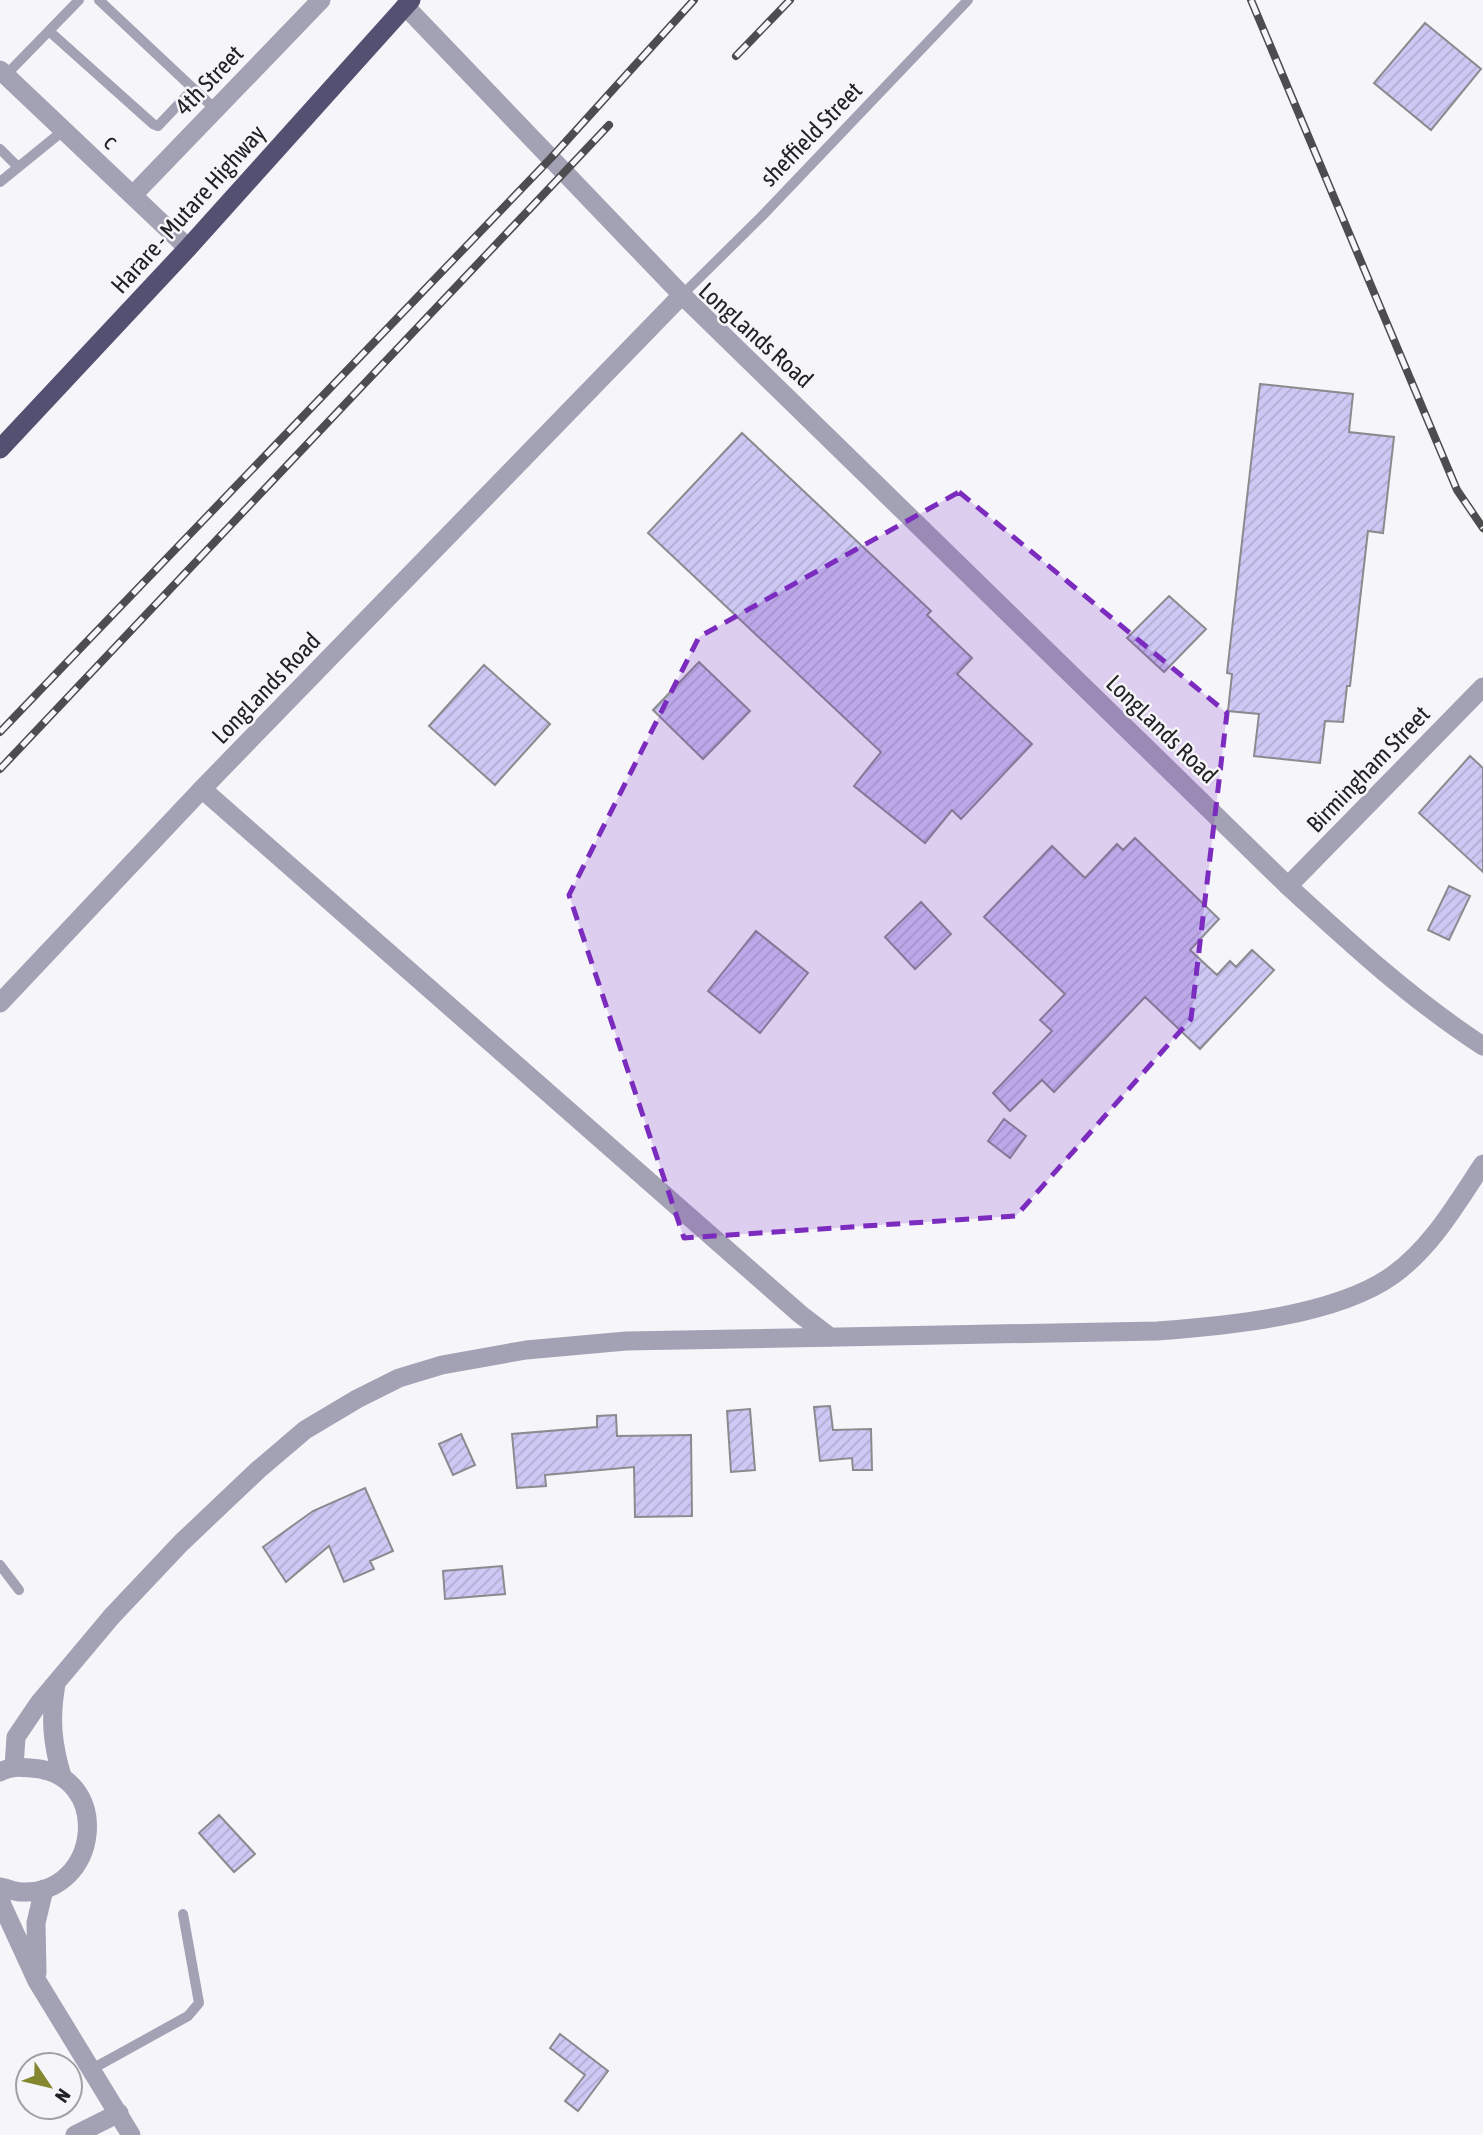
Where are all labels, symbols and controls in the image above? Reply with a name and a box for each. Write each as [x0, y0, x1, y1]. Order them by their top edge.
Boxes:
street label: 4th Street [169, 40, 249, 120]
street label: sheffield Street [755, 76, 867, 192]
street label: Harare - Mutare Highway [105, 119, 271, 299]
street label: c [99, 128, 124, 154]
street label: LongLands Road [694, 277, 818, 393]
street label: LongLands Road [206, 627, 326, 749]
street label: LongLands Road [1101, 669, 1223, 789]
street label: Birmingham Street [1301, 700, 1435, 838]
north arrow [14, 2051, 84, 2121]
text: N [51, 2085, 75, 2107]

